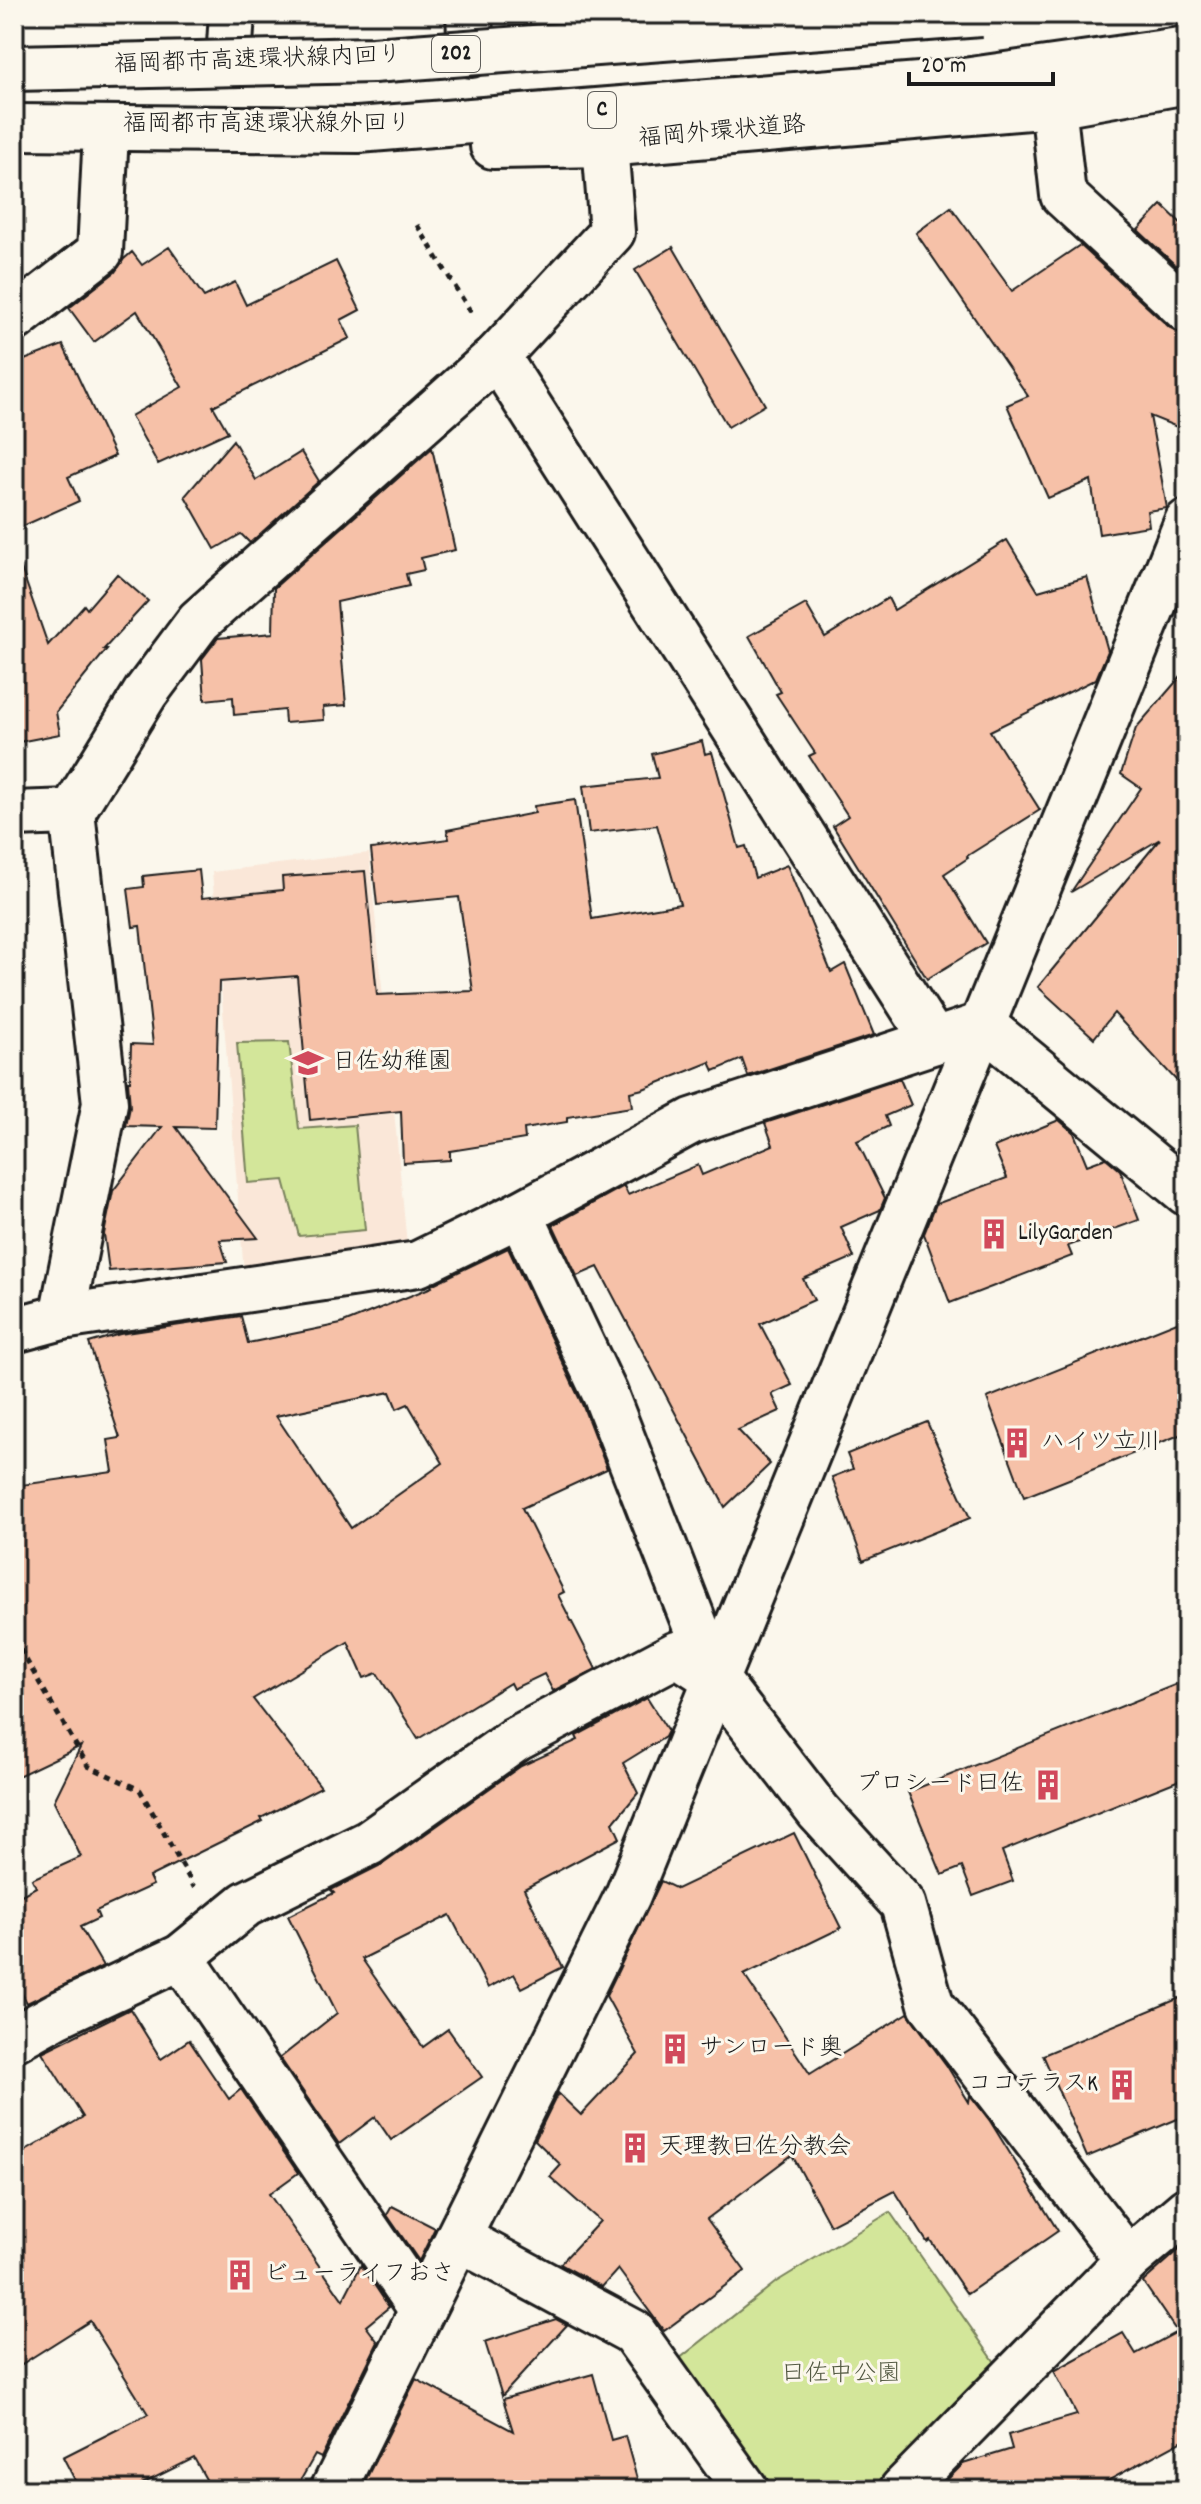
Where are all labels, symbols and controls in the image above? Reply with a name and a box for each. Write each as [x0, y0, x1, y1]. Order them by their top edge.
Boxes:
road number: 202 [432, 36, 480, 72]
scale bar [909, 36, 1053, 86]
street label: 福岡都市高速環状線内回り [113, 39, 403, 83]
text: 20 m [921, 50, 967, 84]
road number: C [588, 92, 616, 128]
street label: 福岡都市高速環状線外回り [123, 108, 411, 142]
street label: 福岡外環状道路 [637, 109, 807, 157]
school or university icon: 日佐幼稚園 [291, 1046, 325, 1080]
place label: 日佐幼稚園 [332, 1046, 452, 1080]
building icon: LilyGarden [977, 1217, 1011, 1251]
place label: LilyGarden [1018, 1217, 1113, 1251]
building icon: ハイツ立川 [1000, 1426, 1034, 1460]
place label: ハイツ立川 [1041, 1426, 1161, 1460]
place label: プロシード曰佐 [856, 1768, 1024, 1802]
building icon: プロシード曰佐 [1031, 1768, 1065, 1802]
building icon: サンロード奥 [658, 2032, 692, 2066]
place label: サンロード奥 [699, 2032, 843, 2066]
place label: ココテラスK [968, 2068, 1098, 2102]
building icon: ココテラスK [1105, 2068, 1139, 2102]
building icon: 天理教曰佐分教会 [618, 2131, 652, 2165]
place label: 天理教曰佐分教会 [659, 2131, 851, 2165]
building icon: ビューライフおさ [223, 2258, 257, 2292]
place label: ビューライフおさ [264, 2258, 455, 2292]
park label: 曰佐中公園 [781, 2358, 901, 2392]

